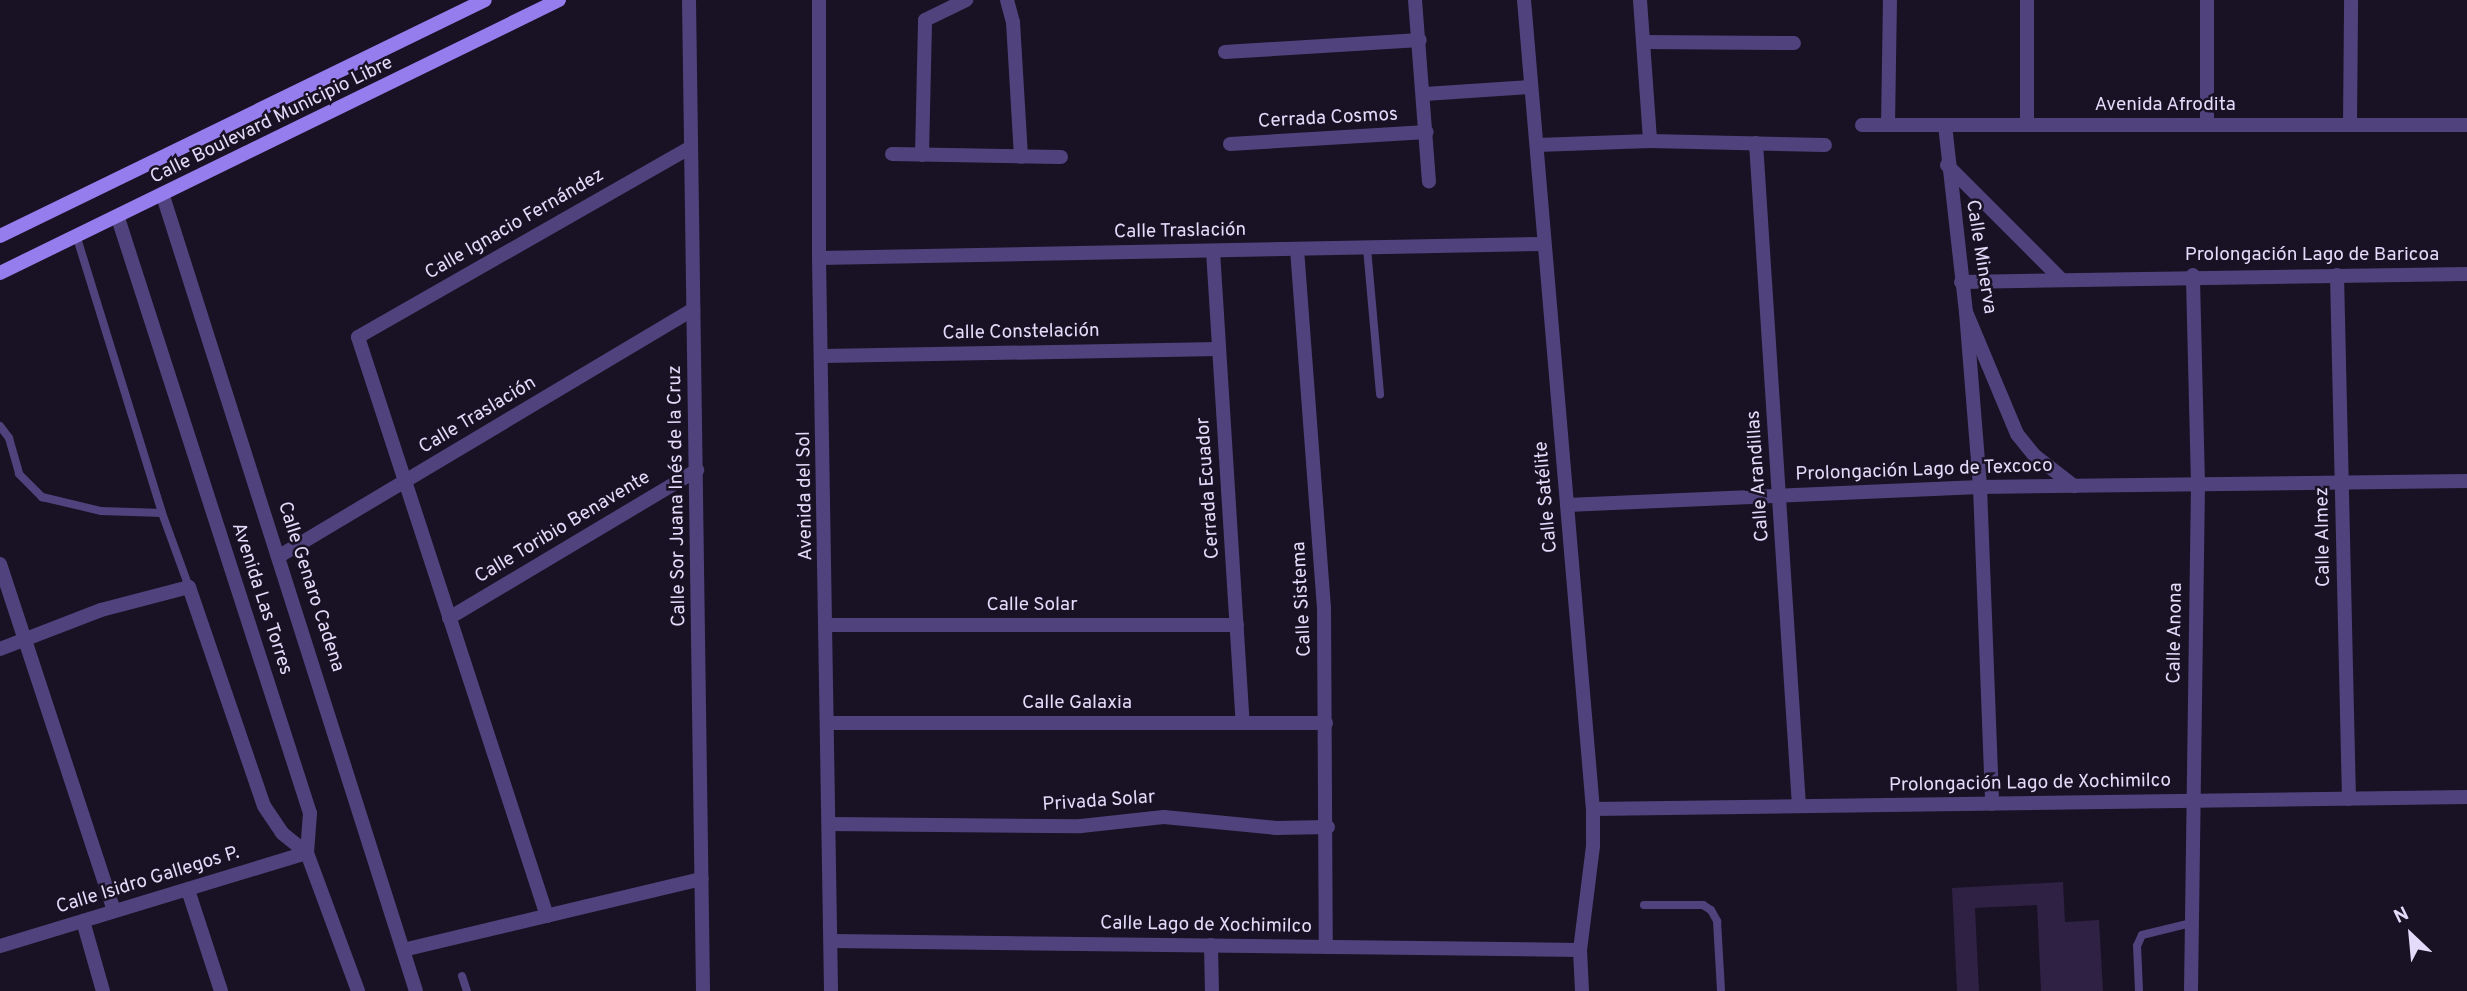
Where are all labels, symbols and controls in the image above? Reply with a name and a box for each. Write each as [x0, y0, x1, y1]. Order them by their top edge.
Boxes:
street label: Calle Boulevard Municipio Libre [147, 52, 397, 190]
street label: Avenida Afrodita [2094, 95, 2236, 117]
street label: Cerrada Cosmos [1258, 104, 1398, 134]
street label: Calle Ignacio Fernández [422, 165, 608, 285]
street label: Calle Minerva [1960, 198, 2000, 316]
street label: Calle Traslación [1113, 219, 1247, 245]
street label: Prolongación Lago de Baricoa [2185, 245, 2439, 267]
street label: Calle Constelación [942, 320, 1100, 346]
street label: Calle Sor Juana Inés de la Cruz [664, 365, 692, 627]
street label: Calle Traslación [415, 372, 541, 460]
street label: Calle Arandillas [1743, 409, 1775, 543]
street label: Cerrada Ecuador [1193, 416, 1225, 560]
street label: Avenida del Sol [793, 431, 819, 561]
street label: Calle Satélite [1531, 440, 1563, 554]
street label: Prolongación Lago de Texcoco [1795, 455, 2053, 487]
street label: Calle Toribio Benavente [471, 466, 655, 590]
street label: Calle Almez [2312, 486, 2336, 588]
street label: Calle Genaro Cadena [272, 499, 348, 675]
street label: Avenida Las Torres [225, 520, 297, 678]
street label: Calle Sistema [1289, 541, 1317, 657]
street label: Calle Anona [2164, 582, 2188, 684]
street label: Calle Solar [986, 595, 1078, 617]
street label: Calle Galaxia [1022, 693, 1132, 715]
street label: Prolongación Lago de Xochimilco [1889, 770, 2171, 798]
street label: Privada Solar [1042, 787, 1156, 817]
street label: Calle Isidro Gallegos P. [54, 842, 242, 920]
north arrow [2376, 900, 2446, 970]
text: N [2390, 902, 2413, 930]
street label: Calle Lago de Xochimilco [1100, 913, 1312, 939]

